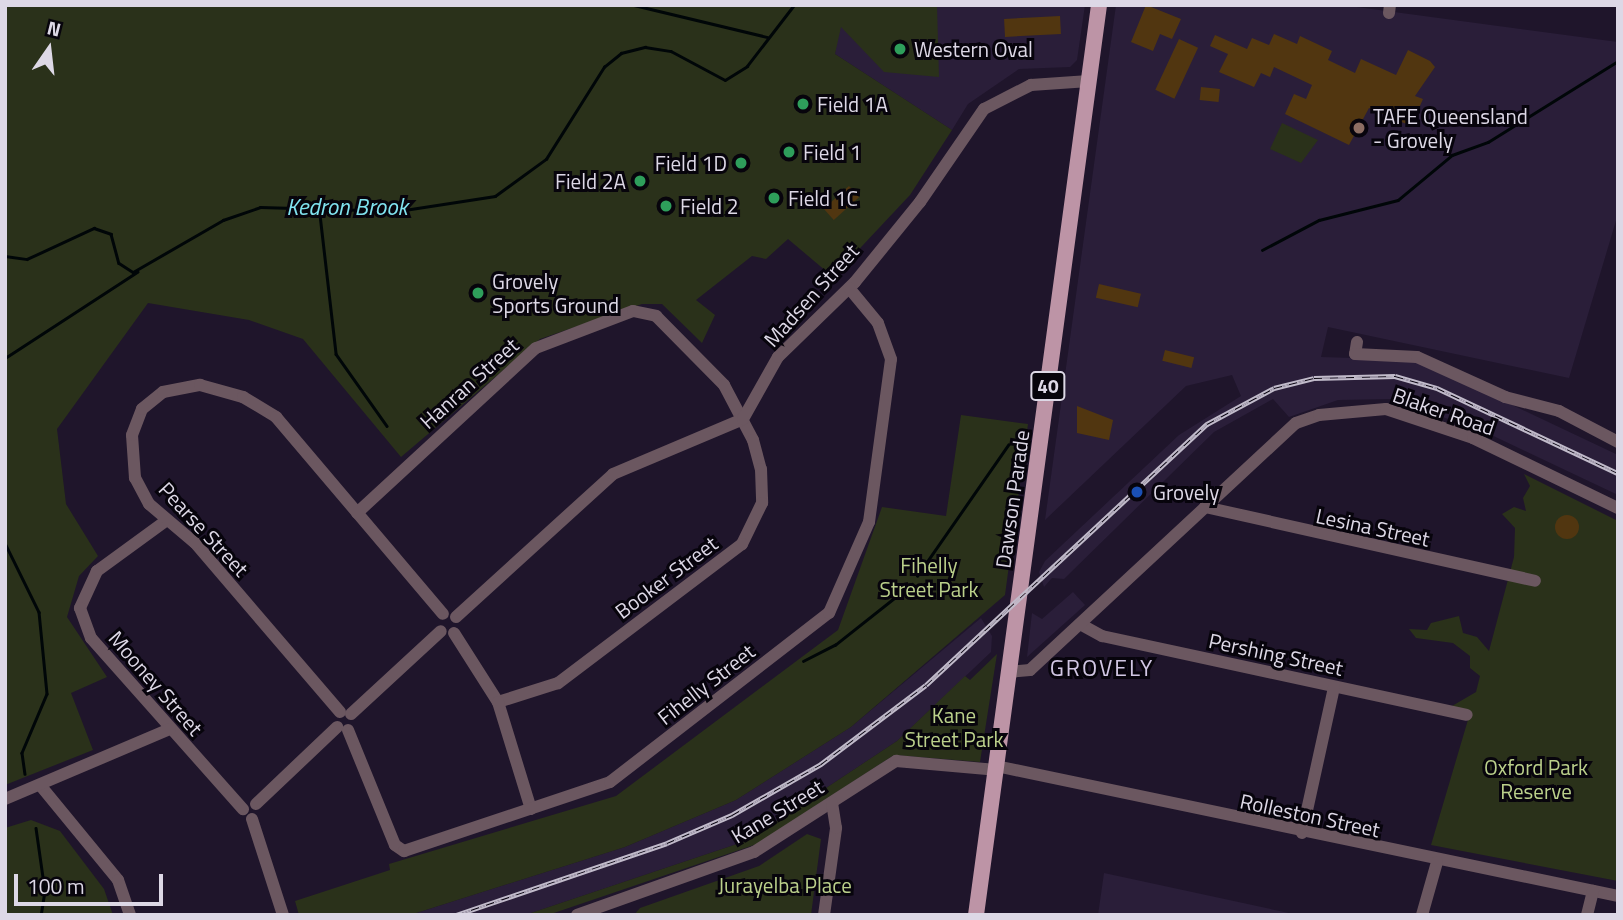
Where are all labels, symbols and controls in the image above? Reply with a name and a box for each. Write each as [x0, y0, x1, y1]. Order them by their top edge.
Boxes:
text: N [44, 12, 64, 44]
north arrow [14, 14, 84, 84]
place label: Western Oval [914, 36, 1033, 62]
marker: Western Oval [892, 41, 908, 57]
place label: Field 1A [817, 91, 888, 117]
marker: Field 1A [795, 96, 811, 112]
place label: TAFE Queensland - Grovely [1373, 103, 1528, 153]
marker: TAFE Queensland - Grovely [1351, 120, 1367, 136]
place label: Field 1 [803, 139, 862, 165]
marker: Field 1 [781, 144, 797, 160]
place label: Field 1D [655, 150, 727, 176]
marker: Field 1D [733, 155, 749, 171]
place label: Field 2A [555, 168, 626, 194]
marker: Field 2A [632, 173, 648, 189]
place label: Field 1C [788, 185, 858, 211]
marker: Field 1C [766, 190, 782, 206]
water label: Kedron Brook [286, 193, 408, 221]
place label: Field 2 [680, 193, 739, 219]
marker: Field 2 [658, 198, 674, 214]
street label: Madsen Street [758, 238, 864, 352]
place label: Grovely Sports Ground [492, 268, 619, 318]
marker: Grovely Sports Ground [470, 285, 486, 301]
street label: Hanran Street [415, 332, 523, 434]
road number: 40 [1029, 370, 1067, 402]
street label: Blaker Road [1390, 382, 1498, 440]
street label: Dawson Parade [990, 428, 1034, 570]
street label: Pearse Street [154, 477, 254, 581]
place label: Grovely [1153, 479, 1219, 505]
marker: Grovely [1127, 482, 1147, 502]
street label: Lesina Street [1314, 503, 1432, 551]
street label: Booker Street [610, 530, 722, 624]
park label: Fihelly Street Park [880, 552, 978, 602]
street label: Mooney Street [104, 626, 208, 740]
street label: Pershing Street [1207, 627, 1345, 681]
street label: Fihelly Street [652, 638, 760, 730]
district label: GROVELY [1051, 654, 1153, 682]
park label: Kane Street Park [905, 702, 1003, 752]
park label: Oxford Park Reserve [1484, 754, 1588, 804]
street label: Kane Street [726, 774, 828, 848]
street label: Rolleston Street [1238, 788, 1382, 842]
scale bar [18, 860, 166, 904]
text: 100 m [27, 870, 84, 902]
park label: Jurayelba Place [718, 872, 852, 898]

